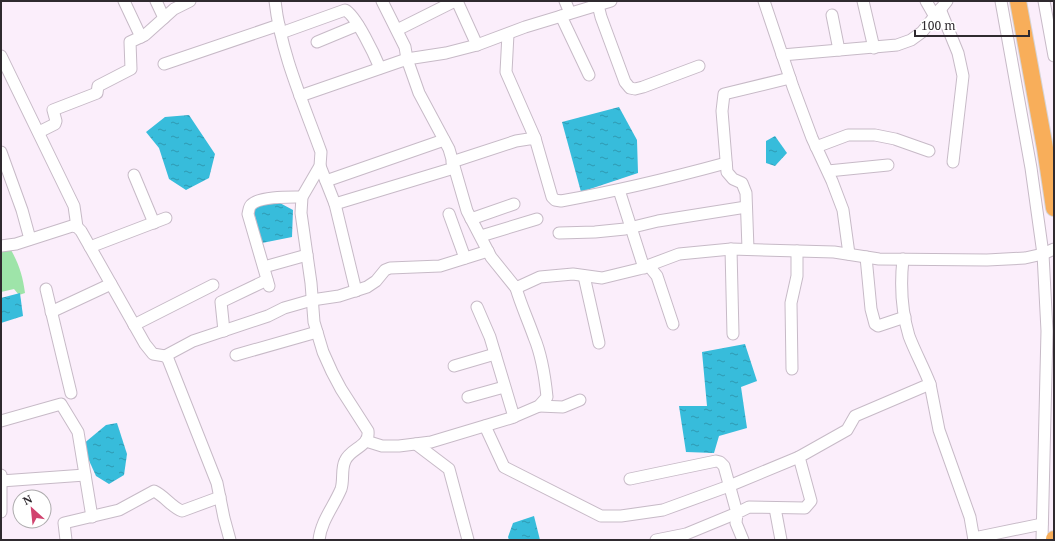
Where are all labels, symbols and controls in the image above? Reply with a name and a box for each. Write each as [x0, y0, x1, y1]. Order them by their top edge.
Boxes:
scale bar [915, 12, 1029, 38]
text: 100 m [921, 17, 956, 34]
north arrow [12, 489, 52, 529]
text: N [20, 491, 35, 508]

